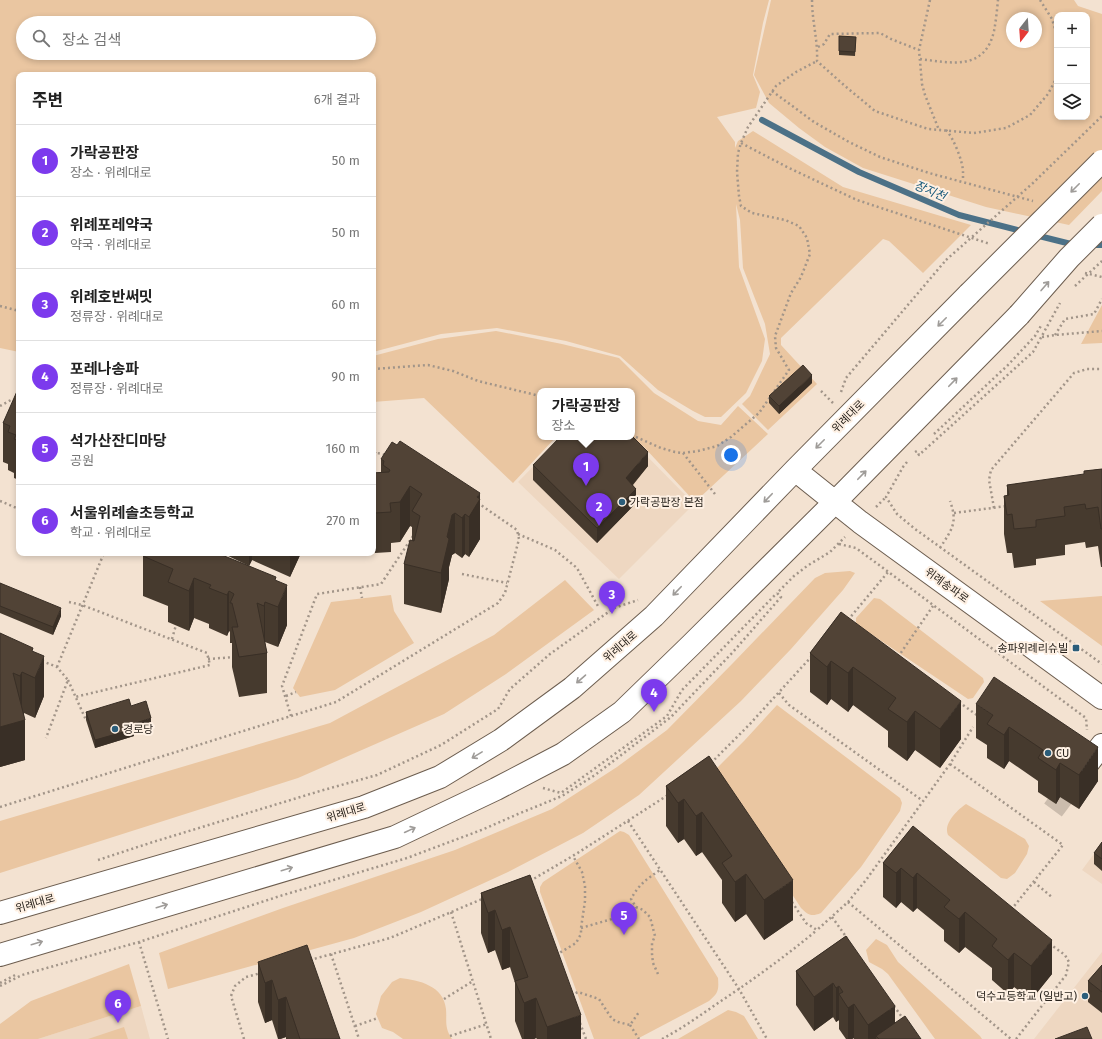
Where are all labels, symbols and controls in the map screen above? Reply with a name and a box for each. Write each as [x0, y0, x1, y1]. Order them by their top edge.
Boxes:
north arrow [1006, 12, 1042, 48]
map controls [1054, 12, 1090, 120]
button: + [1054, 12, 1090, 48]
search box [16, 16, 376, 60]
icon: search [30, 27, 52, 49]
text: 장소 검색 [62, 31, 121, 49]
button: − [1054, 48, 1090, 84]
button: layers [1054, 84, 1090, 120]
text: 주변 [32, 90, 63, 111]
text: 6개 결과 [314, 92, 360, 107]
text: 가락공판장 [70, 144, 139, 162]
text: 1 [42, 153, 48, 168]
text: 50 m [332, 153, 360, 168]
text: 장소 · 위례대로 [70, 165, 152, 180]
water label: 장지천 [912, 178, 950, 205]
one-way arrow [1070, 183, 1080, 193]
text: 위례포레약국 [70, 216, 153, 234]
text: 2 [42, 225, 48, 240]
text: 50 m [332, 225, 360, 240]
text: 약국 · 위례대로 [70, 237, 152, 252]
one-way arrow [1040, 281, 1049, 291]
text: 위례호반써밋 [70, 288, 153, 306]
text: 3 [42, 297, 48, 312]
text: 60 m [331, 297, 360, 312]
text: 정류장 · 위례대로 [70, 309, 164, 324]
one-way arrow [937, 317, 946, 327]
text: 포레나송파 [70, 360, 139, 378]
text: 4 [41, 369, 49, 384]
text: 90 m [331, 369, 360, 384]
one-way arrow [948, 377, 958, 387]
text: 정류장 · 위례대로 [70, 381, 164, 396]
popup [537, 388, 635, 440]
text: 가락공판장 [551, 397, 621, 415]
street label: 위례대로 [829, 397, 867, 435]
text: 장소 [551, 418, 575, 433]
text: 석가산잔디마당 [70, 432, 167, 450]
one-way arrow [815, 439, 825, 449]
text: 5 [42, 441, 48, 456]
text: 160 m [326, 441, 360, 456]
your location [721, 445, 741, 465]
text: 공원 [70, 453, 94, 468]
pin: 1 [573, 453, 599, 486]
one-way arrow [857, 470, 867, 480]
pin: 2 [586, 493, 612, 526]
one-way arrow [763, 493, 772, 503]
place label: 가락공판장 본점 [630, 496, 704, 509]
marker: 가락공판장 본점 [617, 497, 627, 507]
text: 서울위례솔초등학교 [70, 504, 194, 522]
text: 6 [41, 513, 49, 528]
text: 270 m [326, 513, 360, 528]
text: 학교 · 위례대로 [70, 525, 152, 540]
street label: 위례송파로 [922, 565, 971, 606]
pin: 3 [599, 581, 625, 614]
one-way arrow [673, 586, 682, 596]
street label: 위례대로 [601, 628, 640, 665]
place label: 송파위례리슈빌 [997, 642, 1068, 655]
marker: 송파위례리슈빌 [1071, 643, 1081, 653]
one-way arrow [577, 674, 587, 683]
pin: 4 [641, 679, 667, 712]
place label: 경로당 [123, 723, 153, 736]
marker: 경로당 [110, 724, 120, 734]
place label: CU [1056, 747, 1069, 760]
marker: CU [1043, 748, 1053, 758]
one-way arrow [471, 751, 482, 760]
street label: 위례대로 [325, 800, 367, 825]
one-way arrow [404, 826, 416, 833]
one-way arrow [280, 865, 293, 872]
street label: 위례대로 [14, 892, 56, 915]
one-way arrow [155, 902, 168, 909]
pin: 5 [611, 902, 637, 935]
one-way arrow [31, 939, 44, 946]
pin: 6 [105, 990, 131, 1023]
place label: 덕수고등학교 (일반고) [976, 990, 1077, 1003]
marker: 덕수고등학교 (일반고) [1080, 991, 1090, 1001]

